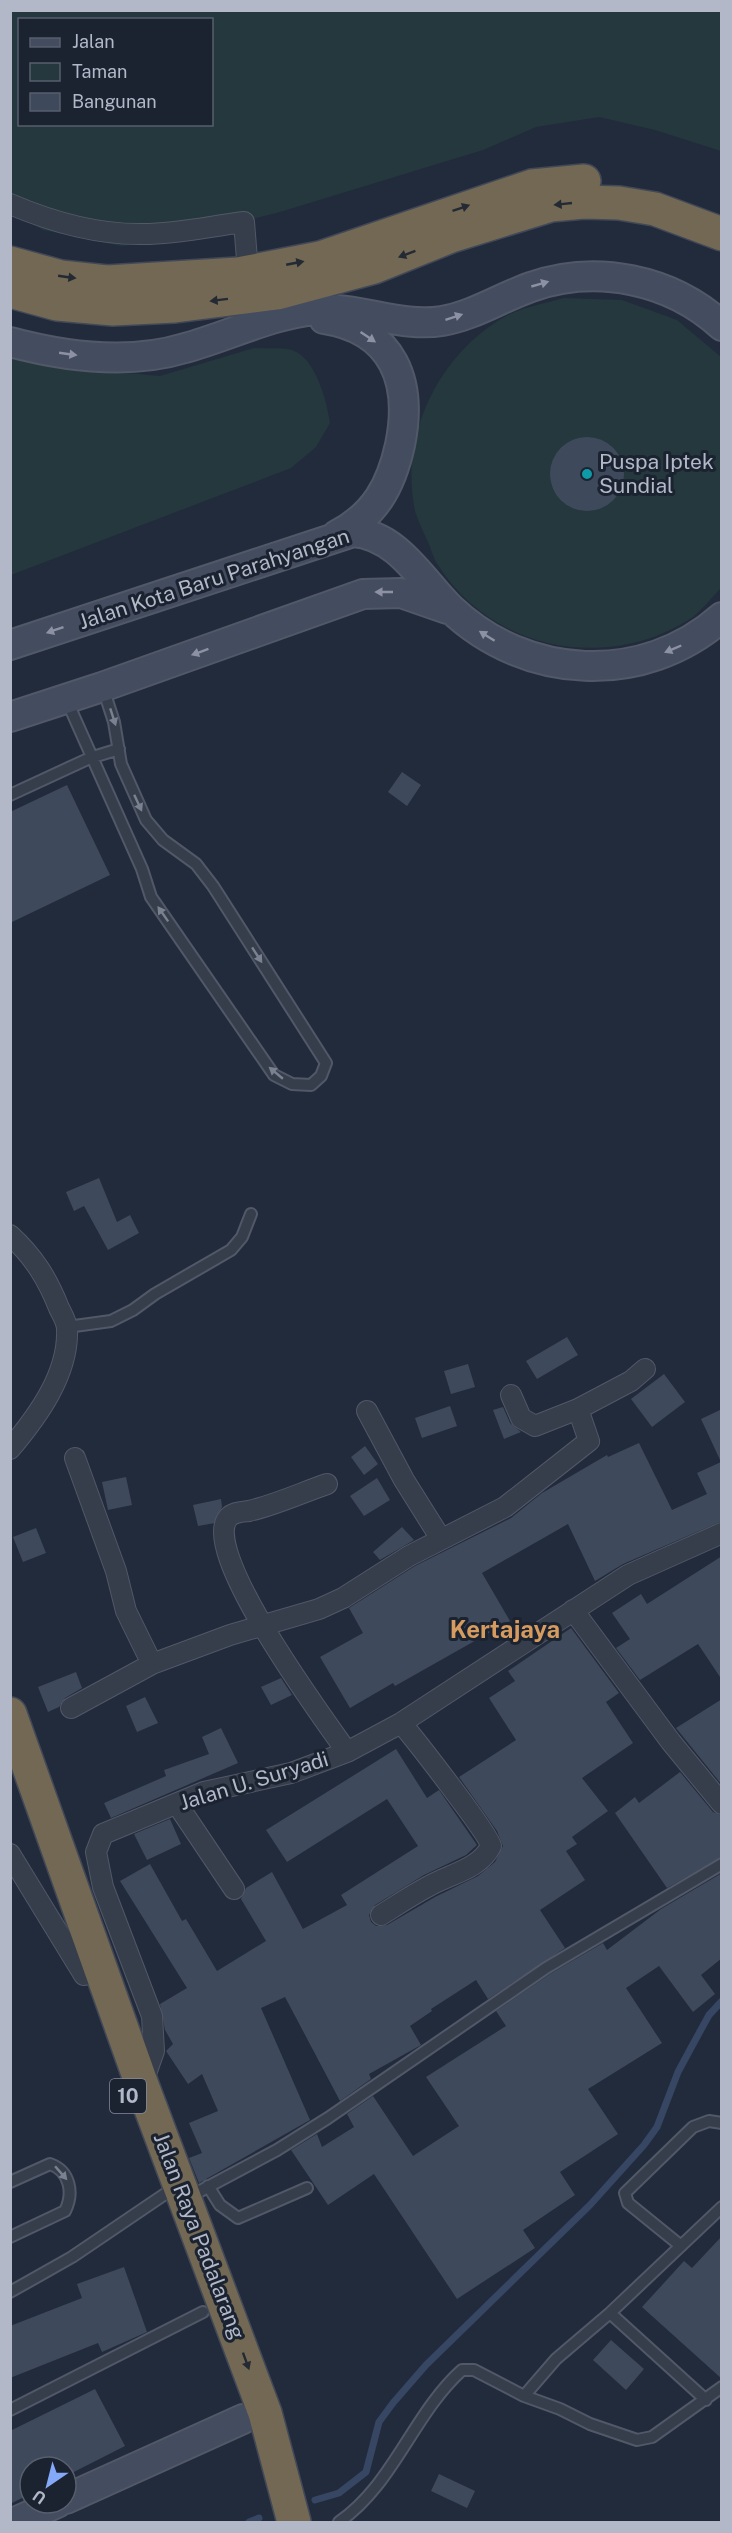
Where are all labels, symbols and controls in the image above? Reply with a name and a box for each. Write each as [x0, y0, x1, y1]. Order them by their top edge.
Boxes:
legend [18, 18, 213, 126]
text: Jalan [72, 31, 115, 52]
text: Taman [72, 61, 127, 82]
text: Bangunan [72, 91, 157, 112]
one-way arrow [554, 199, 573, 209]
one-way arrow [453, 203, 471, 213]
one-way arrow [398, 249, 416, 259]
one-way arrow [286, 258, 305, 267]
one-way arrow [58, 273, 77, 282]
one-way arrow [531, 279, 549, 288]
one-way arrow [209, 296, 228, 305]
one-way arrow [445, 312, 463, 322]
one-way arrow [360, 332, 377, 343]
one-way arrow [58, 349, 77, 358]
place label: Puspa Iptek Sundial [599, 449, 714, 498]
marker: Puspa Iptek Sundial [580, 467, 594, 481]
street label: Jalan Kota Baru Parahyangan [75, 523, 352, 634]
one-way arrow [375, 587, 394, 597]
one-way arrow [46, 625, 64, 635]
one-way arrow [479, 630, 495, 641]
one-way arrow [664, 644, 681, 653]
one-way arrow [191, 648, 209, 658]
one-way arrow [108, 708, 118, 726]
one-way arrow [133, 795, 143, 813]
one-way arrow [157, 907, 169, 923]
one-way arrow [251, 947, 262, 963]
one-way arrow [268, 1066, 283, 1080]
district label: Kertajaya [450, 1615, 560, 1643]
street label: Jalan U. Suryadi [176, 1746, 331, 1815]
road number: 10 [110, 2079, 146, 2113]
street label: Jalan Raya Padalarang [149, 2129, 250, 2343]
one-way arrow [54, 2166, 68, 2181]
one-way arrow [241, 2353, 251, 2371]
north arrow [18, 2455, 78, 2515]
text: U [29, 2486, 50, 2508]

